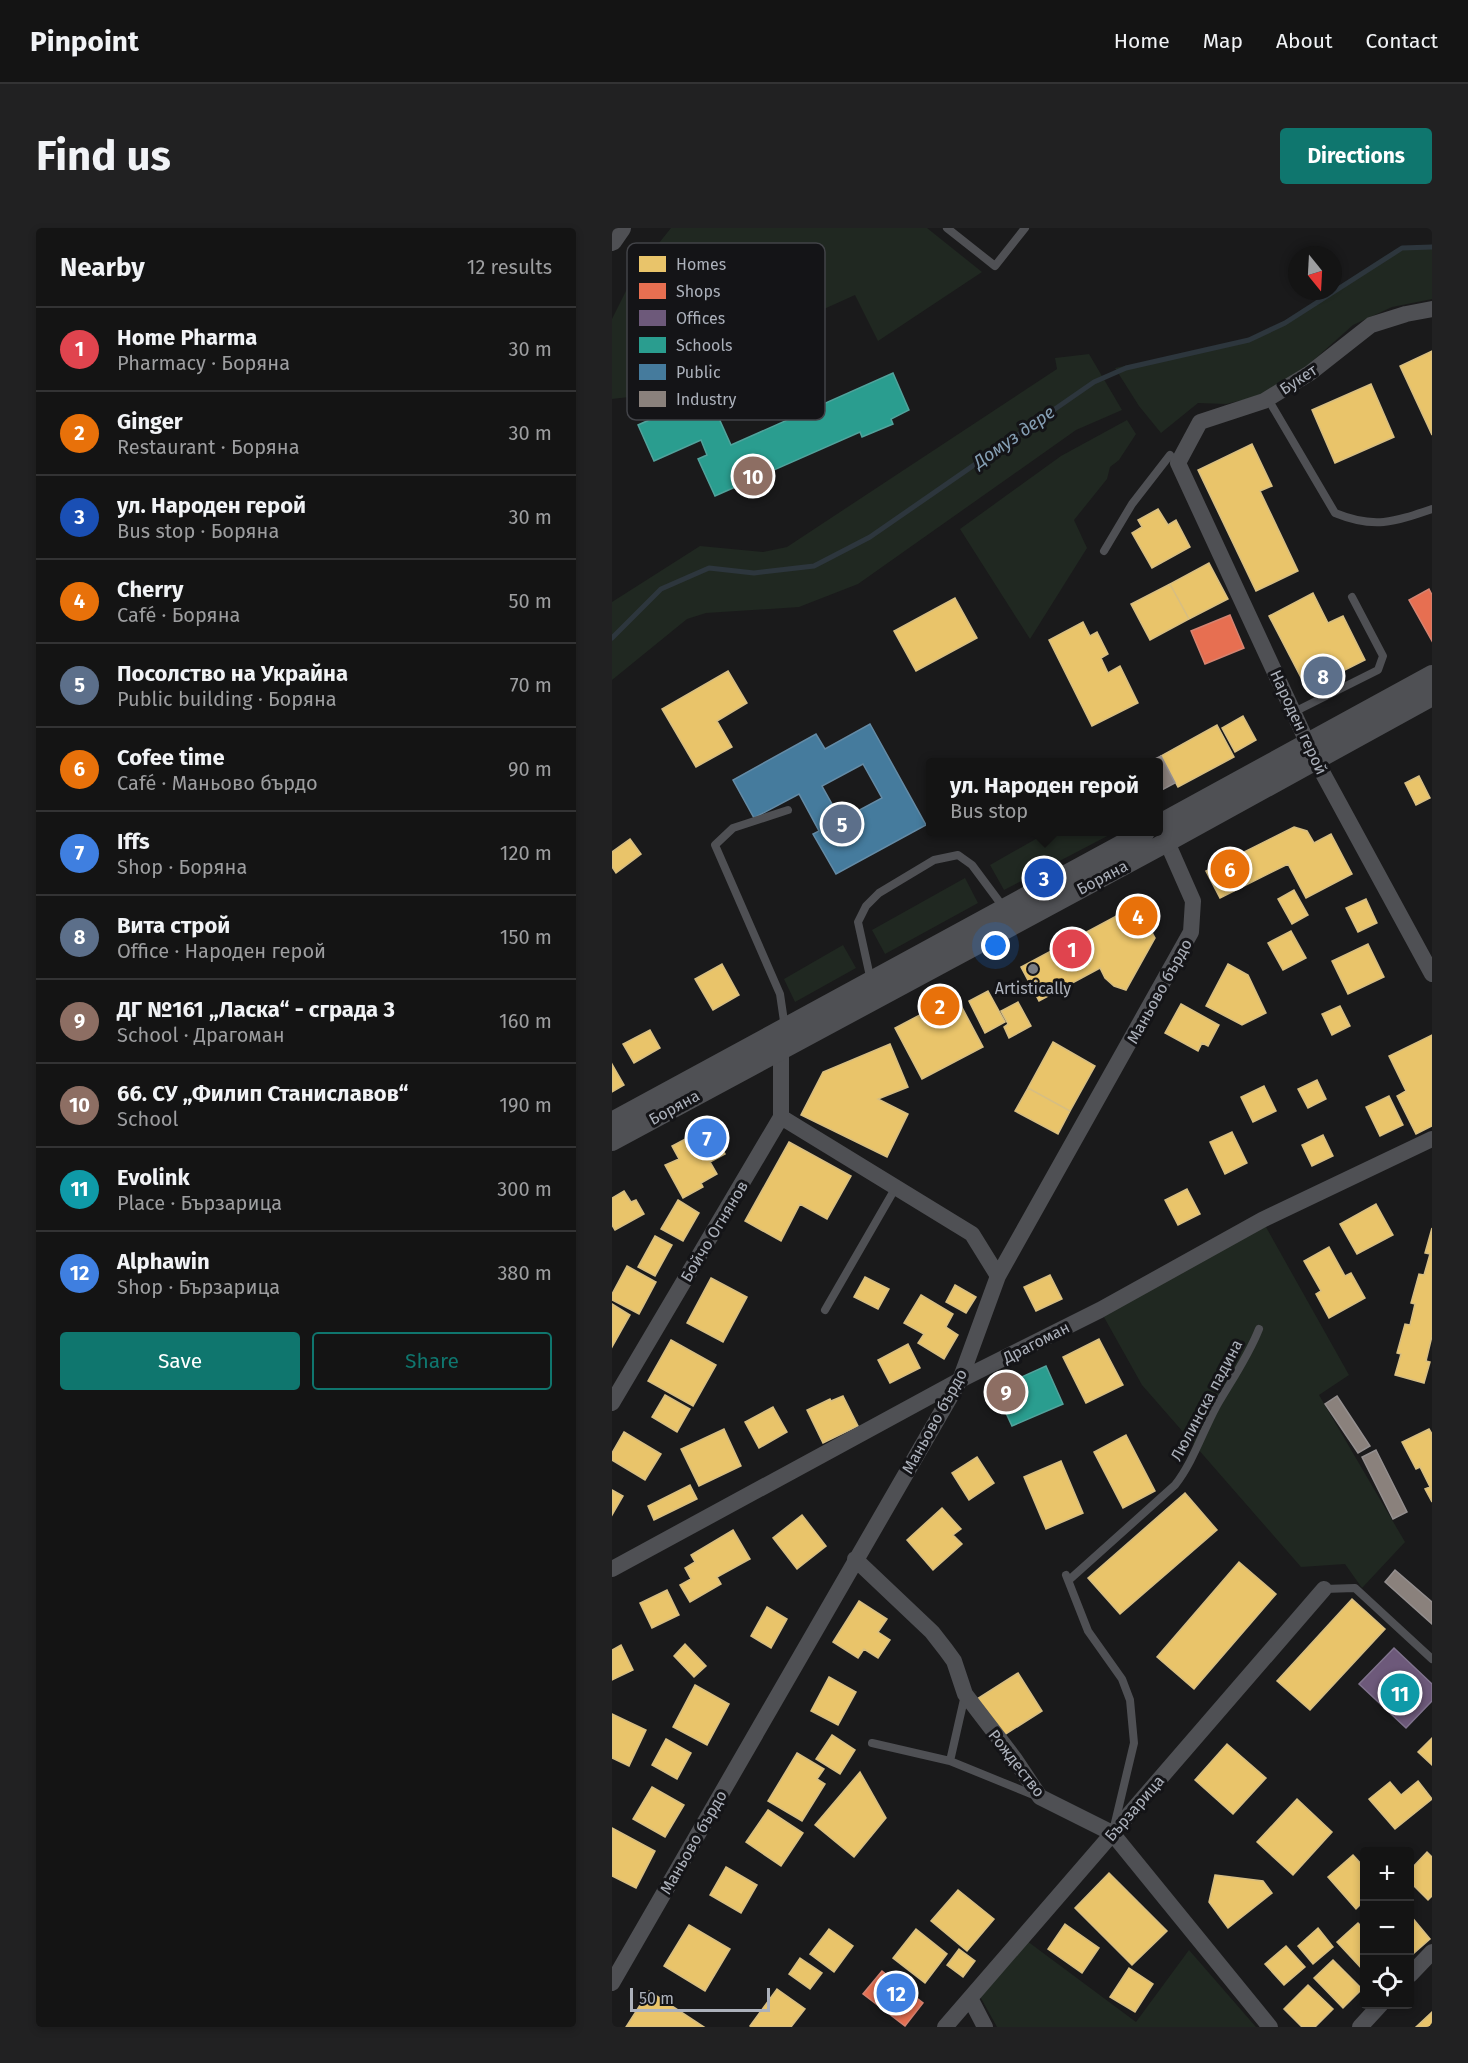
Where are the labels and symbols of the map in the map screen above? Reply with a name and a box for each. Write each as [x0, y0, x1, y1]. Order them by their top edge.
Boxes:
legend [627, 243, 825, 420]
north arrow [1288, 246, 1342, 300]
text: Homes [676, 255, 726, 274]
text: Shops [676, 282, 720, 301]
text: Offices [676, 309, 725, 328]
text: Schools [676, 336, 733, 355]
street label: Букет [1276, 360, 1321, 398]
text: Public [676, 363, 721, 382]
text: Industry [676, 390, 736, 409]
water label: Домуз дере [967, 401, 1059, 474]
pin: 10 [734, 454, 772, 498]
pin: 8 [1304, 654, 1342, 698]
street label: Народен герой [1266, 667, 1331, 778]
pin: 5 [822, 802, 862, 846]
pin: 6 [1210, 846, 1250, 892]
pin: 3 [1024, 856, 1064, 900]
street label: Боряна [1074, 856, 1131, 899]
pin: 4 [1118, 894, 1158, 938]
pin: 1 [1052, 926, 1092, 972]
your location [981, 931, 1010, 960]
street label: Маньово бърдо [1123, 936, 1196, 1047]
marker: Artistically [1026, 962, 1040, 976]
place label: Artistically [995, 979, 1071, 998]
pin: 2 [920, 984, 960, 1028]
street label: Боряна [646, 1086, 703, 1129]
pin: 7 [688, 1116, 727, 1160]
street label: Бойчо Огнянов [677, 1177, 752, 1285]
street label: Драгоман [999, 1318, 1073, 1368]
street label: Люлинска падина [1166, 1336, 1246, 1464]
street label: Маньово бърдо [898, 1366, 971, 1477]
pin: 9 [986, 1370, 1026, 1414]
pin: 11 [1380, 1670, 1420, 1716]
street label: Рождество [984, 1726, 1049, 1801]
street label: Бързарица [1101, 1771, 1168, 1845]
street label: Маньово бърдо [656, 1787, 731, 1898]
pin: 12 [876, 1970, 916, 2016]
scale bar [630, 1985, 770, 2012]

